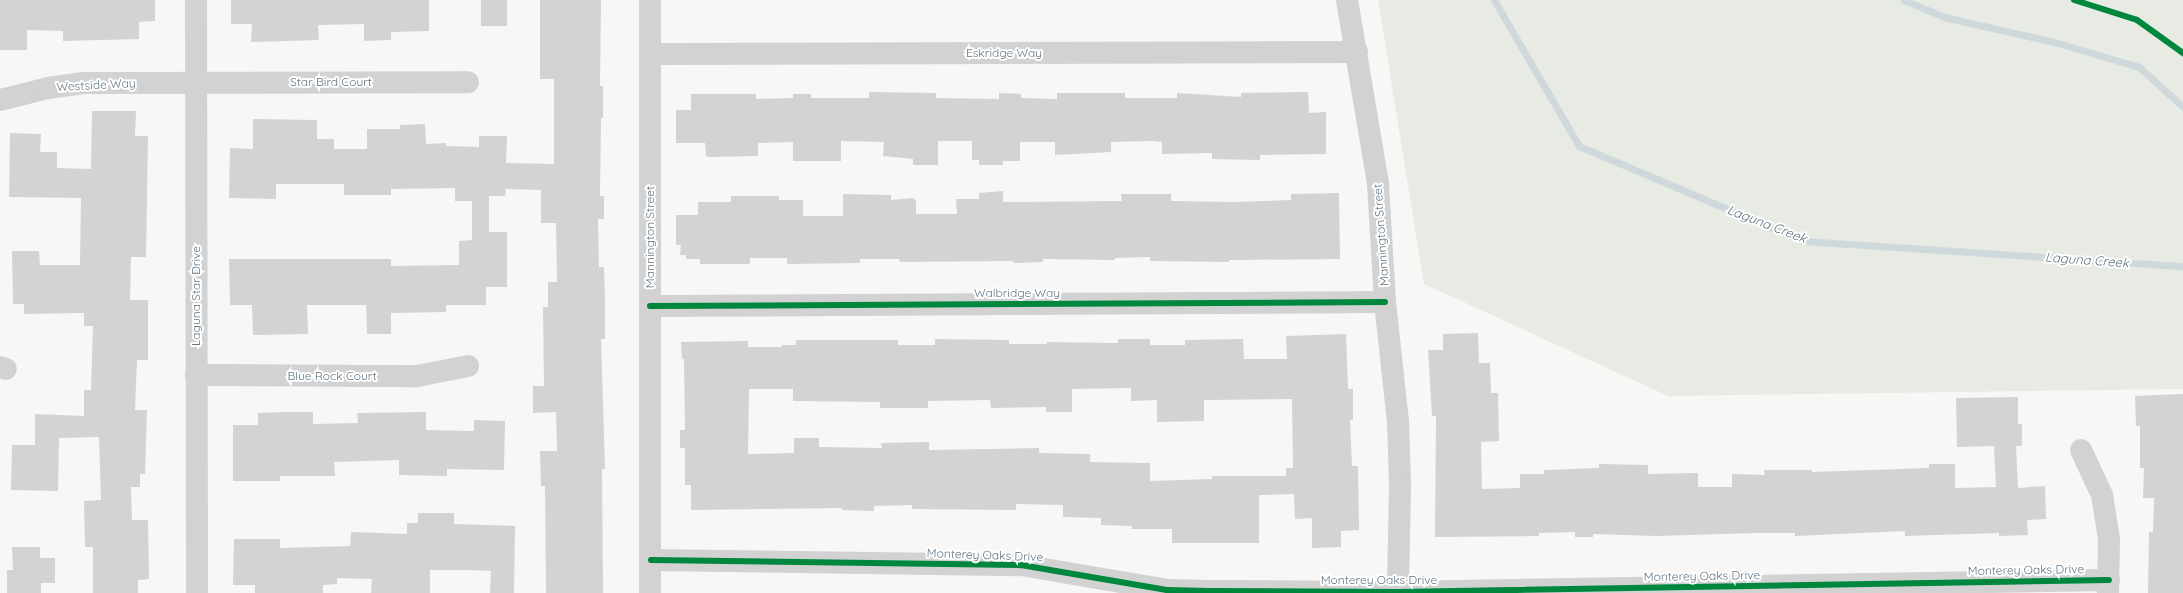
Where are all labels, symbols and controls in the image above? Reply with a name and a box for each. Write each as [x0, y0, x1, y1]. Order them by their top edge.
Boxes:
street label: Eskridge Way [966, 46, 1042, 60]
street label: Star Bird Court [290, 75, 372, 89]
street label: Westside Way [56, 76, 136, 94]
street label: Mannington Street [1370, 183, 1392, 287]
street label: Mannington Street [643, 186, 657, 288]
water label: Laguna Creek [1725, 202, 1809, 246]
street label: Laguna Star Drive [189, 246, 203, 346]
water label: Laguna Creek [2045, 249, 2129, 271]
street label: Walbridge Way [974, 286, 1060, 300]
street label: Blue Rock Court [287, 369, 377, 383]
street label: Monterey Oaks Drive [926, 546, 1044, 564]
street label: Monterey Oaks Drive [1968, 562, 2084, 578]
street label: Monterey Oaks Drive [1644, 568, 1760, 584]
street label: Monterey Oaks Drive [1321, 573, 1437, 587]

